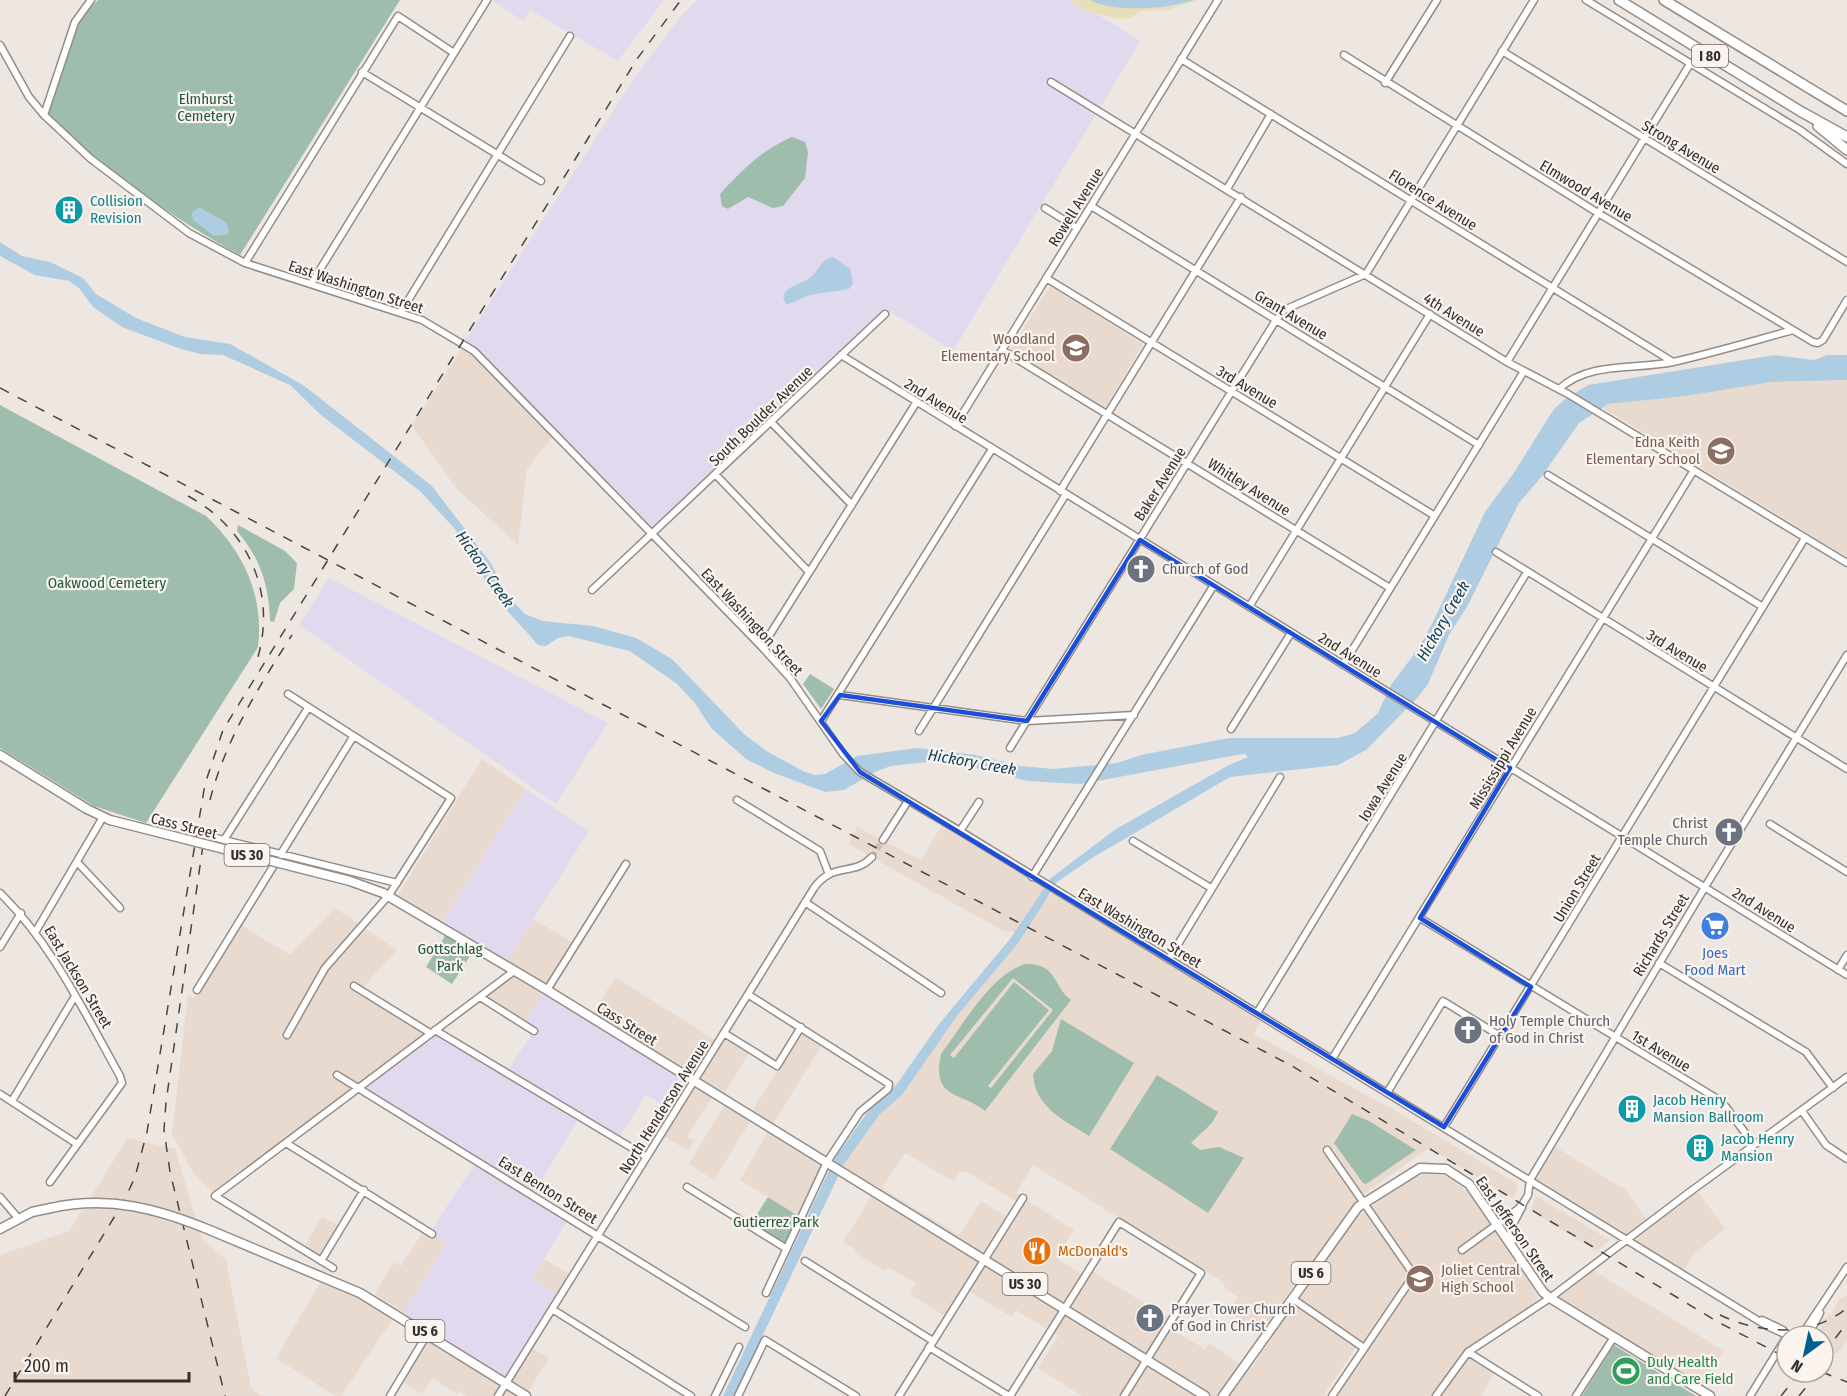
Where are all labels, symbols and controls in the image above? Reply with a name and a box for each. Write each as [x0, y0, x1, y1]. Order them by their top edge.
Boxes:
road number: I 80 [1692, 45, 1728, 67]
park label: Elmhurst Cemetery [177, 90, 235, 125]
street label: Strong Avenue [1638, 116, 1724, 178]
street label: Elmwood Avenue [1537, 156, 1635, 226]
street label: Rowell Avenue [1045, 164, 1107, 250]
street label: Florence Avenue [1386, 166, 1480, 234]
place label: Collision Revision [90, 192, 143, 227]
building icon: Collision Revision [53, 194, 85, 226]
street label: East Washington Street [286, 257, 426, 317]
street label: Grant Avenue [1251, 286, 1331, 344]
street label: 4th Avenue [1420, 289, 1488, 341]
place label: Woodland Elementary School [941, 330, 1055, 365]
school or university icon: Woodland Elementary School [1060, 332, 1092, 364]
street label: South Boulder Avenue [706, 362, 816, 470]
street label: 3rd Avenue [1213, 362, 1281, 412]
street label: 2nd Avenue [901, 375, 971, 427]
place label: Edna Keith Elementary School [1586, 433, 1700, 468]
school or university icon: Edna Keith Elementary School [1705, 435, 1737, 467]
street label: Baker Avenue [1130, 444, 1190, 524]
street label: Whitley Avenue [1204, 454, 1294, 520]
water label: Hickory Creek [452, 527, 518, 611]
church icon: Church of God [1125, 553, 1157, 585]
place label: Church of God [1162, 560, 1248, 578]
street label: East Washington Street [697, 564, 807, 680]
park label: Oakwood Cemetery [48, 574, 167, 592]
water label: Hickory Creek [1412, 578, 1474, 664]
street label: 3rd Avenue [1643, 626, 1711, 676]
street label: 2nd Avenue [1315, 629, 1385, 681]
street label: Mississippi Avenue [1465, 704, 1541, 812]
water label: Hickory Creek [926, 745, 1018, 779]
street label: Iowa Avenue [1355, 749, 1411, 825]
street label: Cass Street [149, 809, 219, 843]
place label: Christ Temple Church [1618, 814, 1708, 849]
church icon: Christ Temple Church [1713, 816, 1745, 848]
road number: US 30 [224, 844, 270, 866]
street label: Union Street [1550, 850, 1605, 926]
street label: East Washington Street [1075, 884, 1205, 972]
street label: 2nd Avenue [1729, 884, 1799, 936]
street label: Richards Street [1629, 890, 1693, 980]
supermarket icon: Joes Food Mart [1699, 910, 1731, 942]
street label: East Jackson Street [40, 923, 116, 1032]
park label: Gottschlag Park [417, 940, 483, 975]
place label: Joes Food Mart [1684, 944, 1746, 979]
street label: Cass Street [593, 998, 661, 1050]
place label: Holy Temple Church of God in Christ [1489, 1012, 1610, 1047]
church icon: Holy Temple Church of God in Christ [1452, 1014, 1484, 1046]
street label: 1st Avenue [1628, 1026, 1694, 1076]
street label: North Henderson Avenue [615, 1037, 713, 1177]
place label: Jacob Henry Mansion Ballroom [1653, 1091, 1764, 1126]
building icon: Jacob Henry Mansion Ballroom [1616, 1093, 1648, 1125]
place label: Jacob Henry Mansion [1721, 1130, 1795, 1165]
building icon: Jacob Henry Mansion [1684, 1132, 1716, 1164]
street label: East Benton Street [495, 1152, 601, 1228]
street label: East Jefferson Street [1472, 1173, 1558, 1285]
park label: Gutierrez Park [733, 1213, 819, 1231]
restaurant icon: McDonald's [1021, 1235, 1053, 1267]
place label: McDonald's [1058, 1242, 1128, 1260]
place label: Joliet Central High School [1441, 1261, 1520, 1296]
road number: US 6 [1292, 1262, 1330, 1284]
school or university icon: Joliet Central High School [1404, 1263, 1436, 1295]
road number: US 30 [1002, 1273, 1048, 1295]
place label: Prayer Tower Church of God in Christ [1171, 1300, 1296, 1335]
church icon: Prayer Tower Church of God in Christ [1134, 1302, 1166, 1334]
road number: US 6 [406, 1320, 444, 1342]
north arrow [1775, 1324, 1835, 1384]
scale bar [15, 1345, 189, 1383]
place label: Duly Health and Care Field [1647, 1353, 1734, 1388]
text: 200 m [24, 1355, 69, 1377]
sports icon: Duly Health and Care Field [1610, 1355, 1642, 1387]
text: N [1788, 1356, 1806, 1377]

